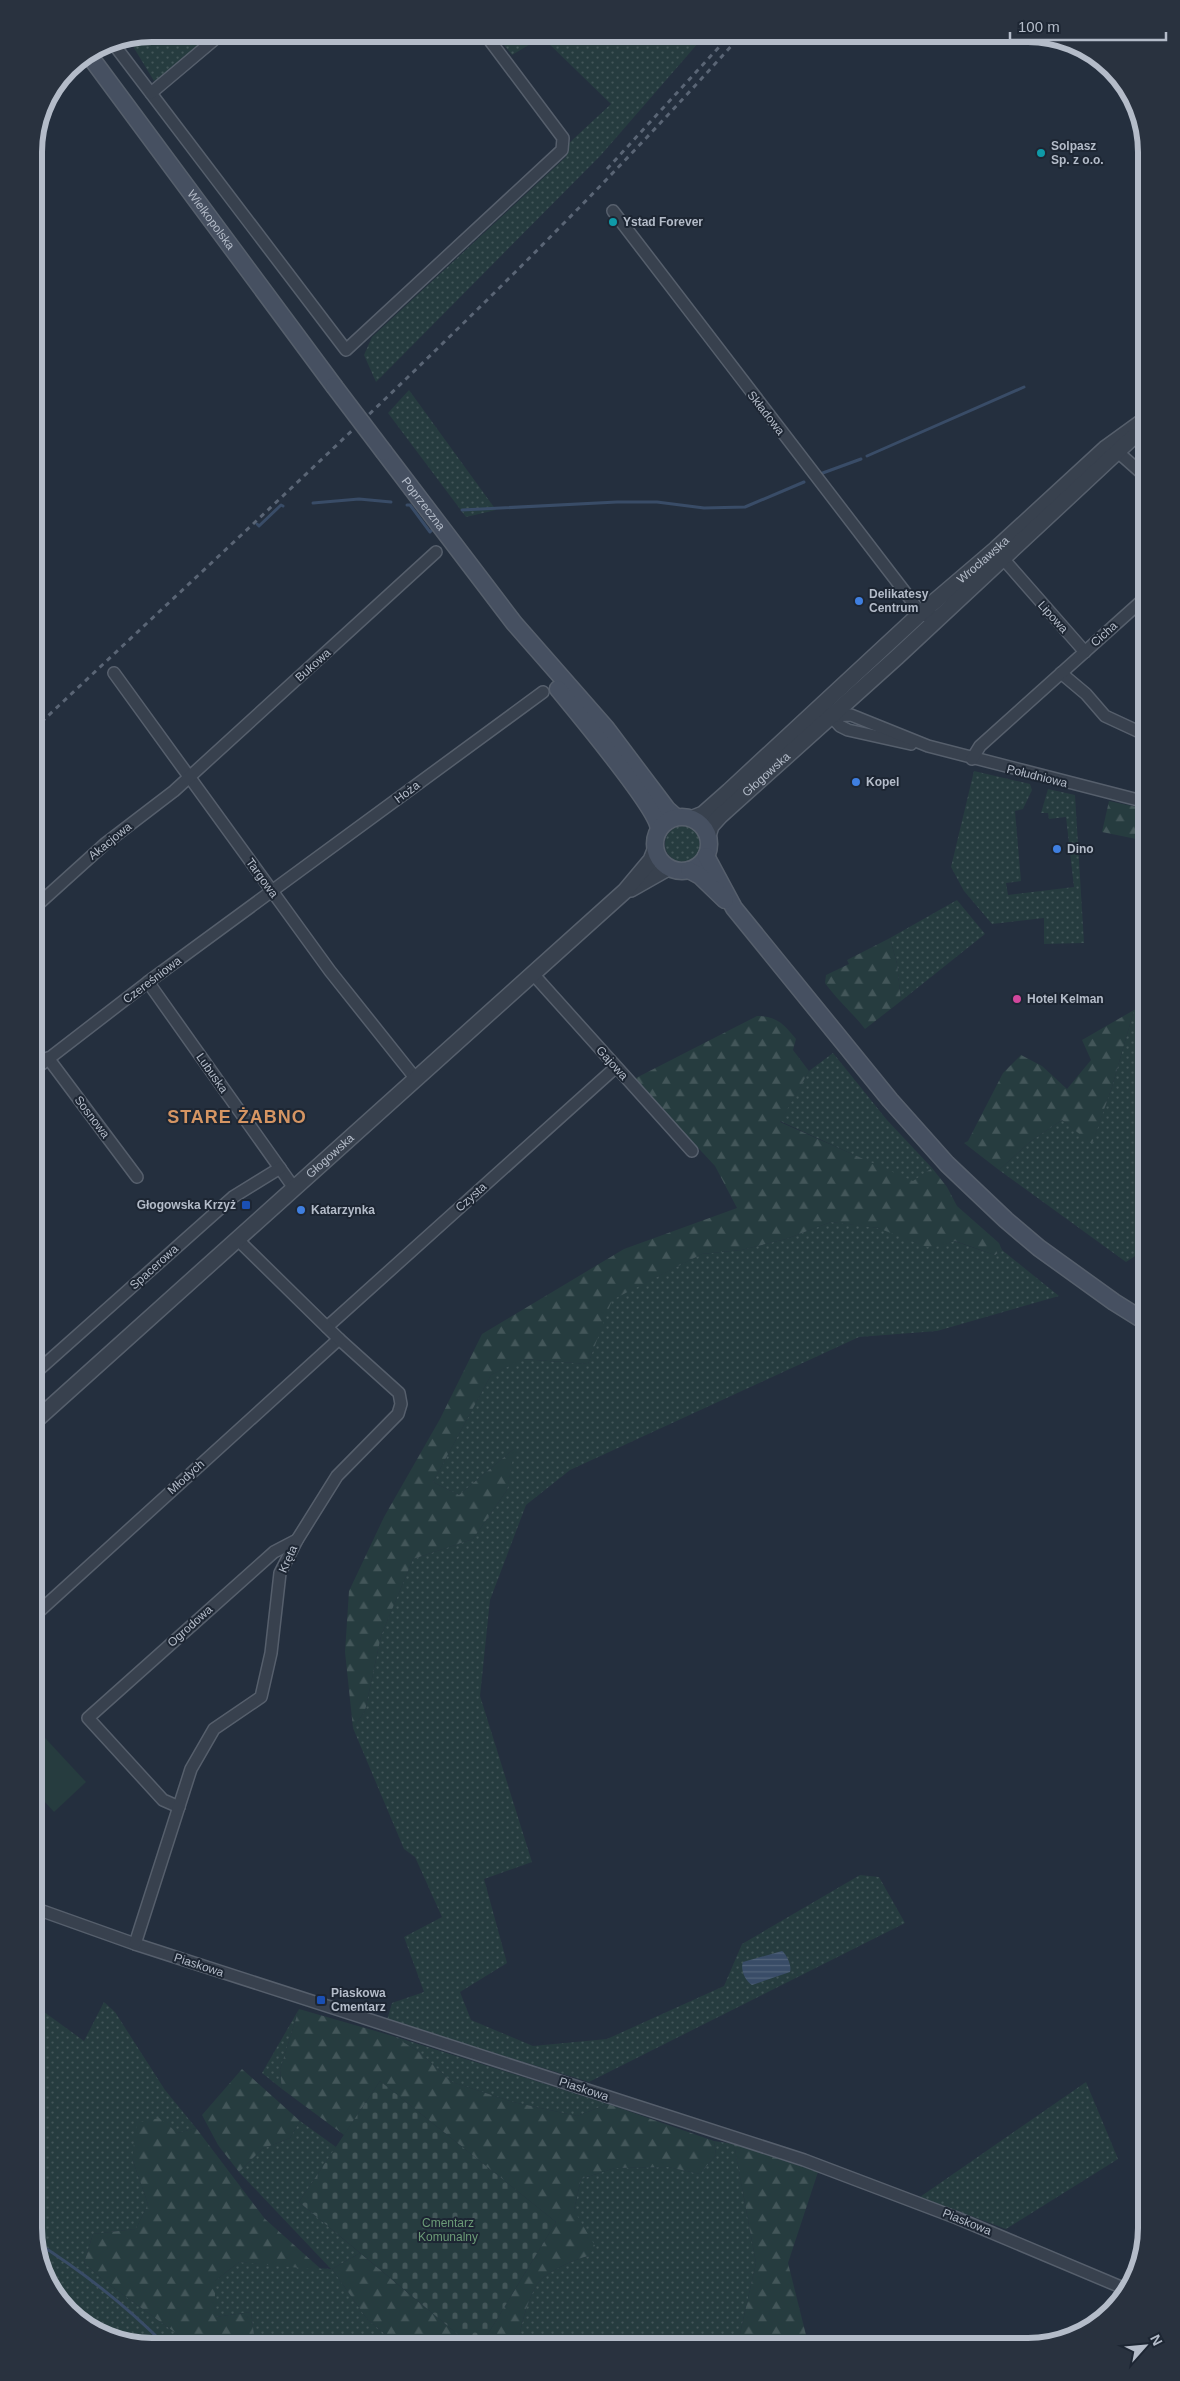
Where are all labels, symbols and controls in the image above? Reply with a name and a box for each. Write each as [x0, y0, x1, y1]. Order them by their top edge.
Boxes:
scale bar [1010, 10, 1166, 42]
text: 100 m [1018, 18, 1060, 35]
place label: Solpasz Sp. z o.o. [1051, 139, 1104, 167]
marker: Solpasz Sp. z o.o. [1035, 147, 1047, 159]
street label: Wielkopolska [184, 187, 238, 253]
place label: Ystad Forever [623, 215, 703, 229]
marker: Ystad Forever [607, 216, 619, 228]
street label: Składowa [744, 388, 788, 438]
street label: Poprzeczna [399, 474, 448, 533]
street label: Wrocławska [954, 533, 1012, 586]
place label: Delikatesy Centrum [869, 587, 929, 615]
marker: Delikatesy Centrum [853, 595, 865, 607]
street label: Lipowa [1035, 598, 1071, 636]
street label: Cicha [1088, 618, 1120, 649]
street label: Bukowa [292, 645, 334, 684]
street label: Głogowska [739, 749, 793, 800]
street label: Południowa [1005, 762, 1069, 790]
place label: Kopel [866, 775, 899, 789]
marker: Kopel [850, 776, 862, 788]
street label: Hoża [392, 778, 423, 806]
street label: Akacjowa [86, 819, 135, 863]
place label: Dino [1067, 842, 1094, 856]
marker: Dino [1051, 843, 1063, 855]
street label: Targowa [243, 856, 281, 901]
street label: Czereśniowa [120, 953, 184, 1006]
place label: Hotel Kelman [1027, 992, 1104, 1006]
marker: Hotel Kelman [1011, 993, 1023, 1005]
street label: Gajowa [593, 1043, 631, 1083]
street label: Lubuska [193, 1050, 231, 1096]
street label: Sosnowa [72, 1093, 113, 1141]
district label: STARE ŻABNO [167, 1107, 307, 1127]
street label: Głogowska [303, 1131, 357, 1181]
street label: Czysta [453, 1179, 490, 1214]
place label: Głogowska Krzyż [137, 1198, 236, 1212]
marker: Głogowska Krzyż [240, 1199, 252, 1211]
place label: Katarzynka [311, 1203, 375, 1217]
marker: Katarzynka [295, 1204, 307, 1216]
street label: Spacerowa [127, 1241, 181, 1292]
street label: Młodych [165, 1457, 207, 1497]
street label: Kręta [276, 1543, 300, 1575]
street label: Ogrodowa [165, 1602, 215, 1650]
street label: Piaskowa [172, 1950, 226, 1980]
place label: Piaskowa Cmentarz [331, 1986, 386, 2014]
marker: Piaskowa Cmentarz [315, 1994, 327, 2006]
street label: Piaskowa [557, 2074, 611, 2104]
street label: Piaskowa [941, 2206, 994, 2238]
park label: Cmentarz Komunalny [418, 2216, 478, 2244]
north arrow [1120, 2321, 1170, 2371]
text: N [1147, 2332, 1166, 2348]

